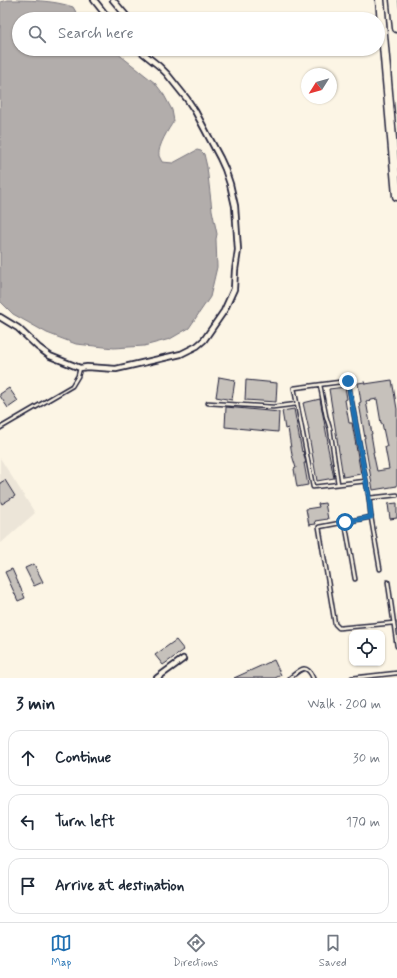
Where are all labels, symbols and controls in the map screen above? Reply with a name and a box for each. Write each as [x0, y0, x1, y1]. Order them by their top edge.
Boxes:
search box [12, 12, 385, 56]
icon: search [26, 23, 48, 45]
text: Search here [58, 24, 134, 44]
north arrow [301, 68, 337, 104]
route end [339, 372, 357, 390]
route start [336, 513, 354, 531]
map controls [349, 630, 385, 666]
button: locate [349, 630, 385, 666]
text: 3 min [16, 693, 55, 715]
text: Walk · 200 m [307, 696, 381, 713]
icon: ahead [17, 747, 39, 769]
text: Continue [55, 748, 111, 768]
text: 30 m [353, 750, 380, 767]
icon: left [17, 811, 39, 833]
text: Turn left [55, 812, 115, 832]
text: 170 m [346, 814, 380, 831]
icon: arrive [17, 875, 39, 897]
text: Arrive at destination [55, 876, 184, 896]
tab: Map [50, 932, 72, 970]
tab: Directions [173, 932, 218, 970]
tab: Saved [319, 932, 347, 970]

